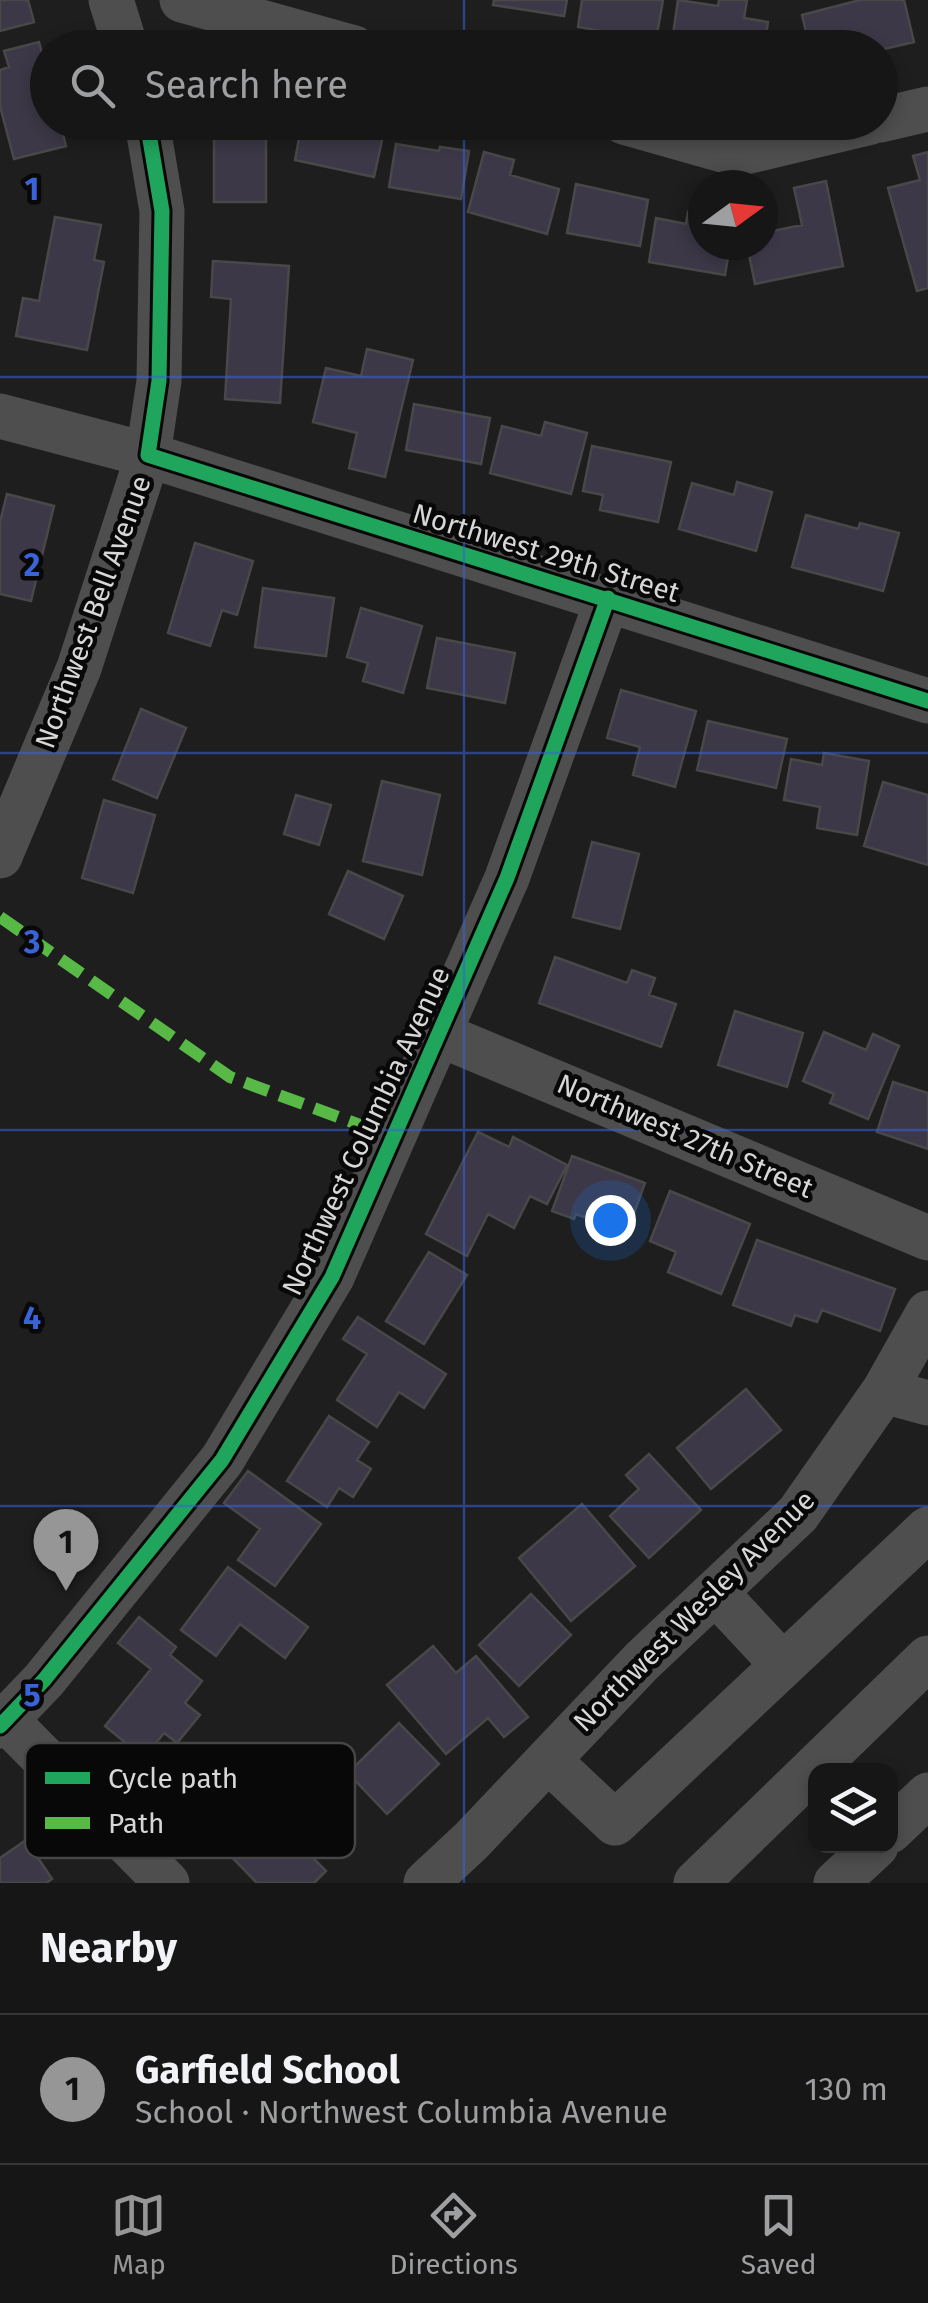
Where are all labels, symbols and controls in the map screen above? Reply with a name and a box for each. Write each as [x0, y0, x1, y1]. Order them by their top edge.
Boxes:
search box [30, 30, 898, 140]
icon: search [65, 58, 120, 113]
text: Search here [145, 62, 348, 108]
text: 1 [25, 170, 39, 208]
north arrow [688, 170, 778, 260]
street label: Northwest Bell Avenue [28, 471, 158, 753]
street label: Northwest 29th Street [409, 497, 684, 610]
text: 2 [24, 546, 40, 584]
text: 3 [23, 923, 40, 961]
street label: Northwest Columbia Avenue [275, 961, 457, 1301]
street label: Northwest 27th Street [552, 1067, 819, 1205]
your location [585, 1195, 636, 1246]
text: 4 [23, 1299, 41, 1337]
street label: Northwest Wesley Avenue [567, 1484, 821, 1738]
pin: 1 [34, 1508, 98, 1591]
text: 5 [23, 1676, 41, 1714]
legend [25, 1743, 355, 1858]
text: Cycle path [108, 1762, 238, 1795]
map controls [808, 1763, 898, 1853]
button: layers [808, 1763, 898, 1853]
text: Path [108, 1807, 164, 1840]
text: Nearby [40, 1923, 177, 1973]
text: Garfield School [135, 2047, 400, 2093]
text: 1 [65, 2070, 80, 2108]
text: 130 m [804, 2070, 888, 2108]
text: School · Northwest Columbia Avenue [135, 2093, 668, 2131]
tab: Map [111, 2188, 166, 2281]
tab: Directions [389, 2188, 518, 2281]
tab: Saved [741, 2188, 817, 2281]

